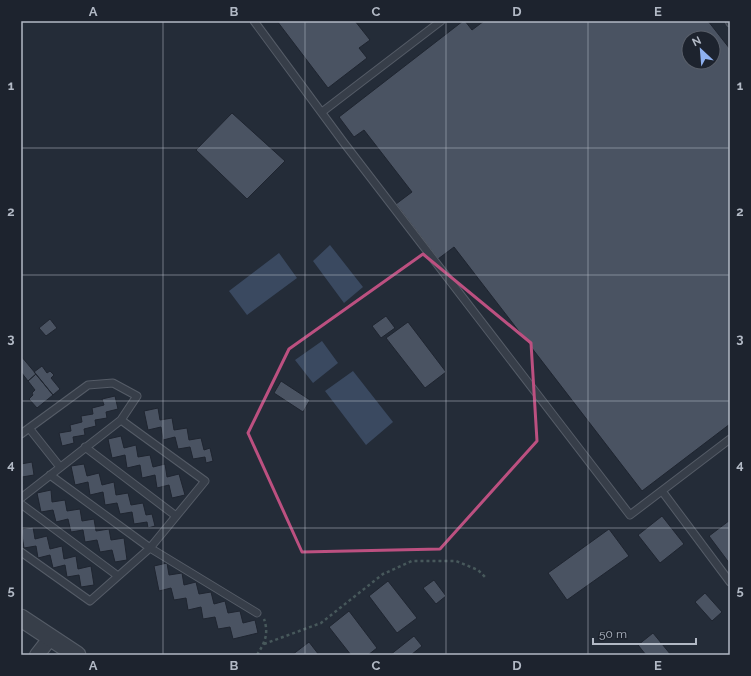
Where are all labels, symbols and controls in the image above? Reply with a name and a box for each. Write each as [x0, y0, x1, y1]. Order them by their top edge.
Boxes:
text: A [89, 4, 98, 19]
text: B [230, 4, 239, 19]
text: C [372, 4, 381, 19]
text: D [512, 4, 522, 19]
text: E [654, 4, 662, 19]
north arrow [681, 30, 721, 70]
text: N [690, 34, 703, 49]
text: 1 [8, 78, 15, 93]
text: 1 [737, 78, 744, 93]
text: 2 [7, 204, 15, 219]
text: 2 [736, 204, 744, 219]
text: 3 [7, 331, 15, 346]
text: 3 [736, 331, 744, 346]
text: 4 [7, 457, 15, 472]
text: 4 [736, 457, 744, 472]
text: 5 [7, 583, 15, 598]
text: 5 [736, 583, 744, 598]
scale bar [593, 620, 696, 646]
text: 50 m [599, 627, 627, 641]
text: A [89, 658, 98, 673]
text: B [230, 658, 239, 673]
text: C [372, 658, 381, 673]
text: D [512, 658, 522, 673]
text: E [654, 658, 662, 673]

